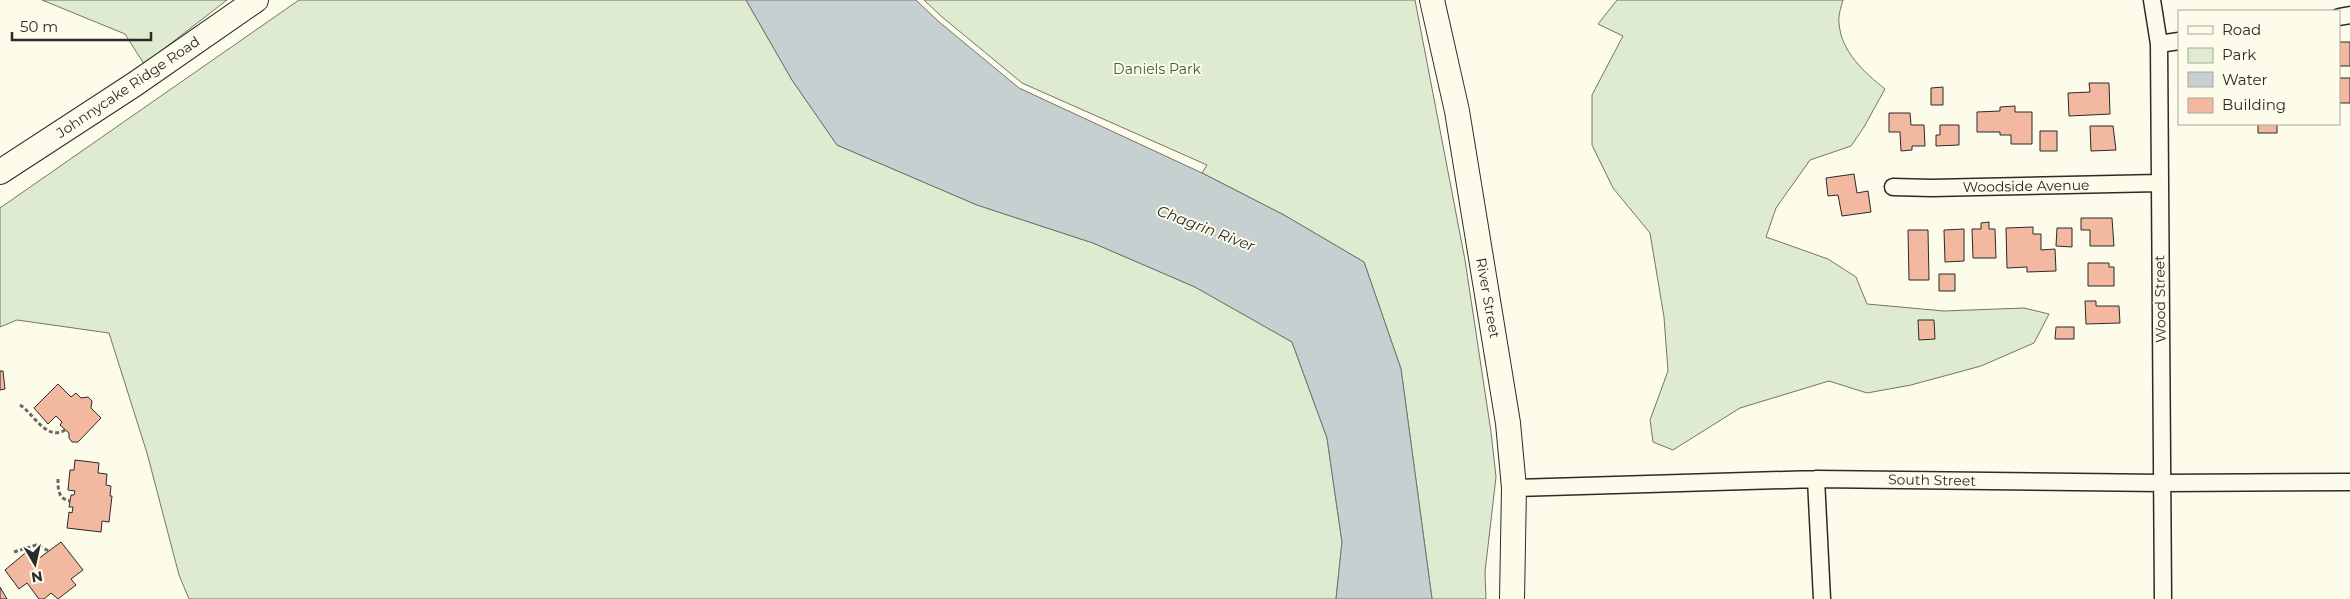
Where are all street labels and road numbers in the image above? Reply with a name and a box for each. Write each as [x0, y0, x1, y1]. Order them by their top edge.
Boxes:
street label: Johnnycake Ridge Road [52, 32, 203, 142]
street label: Woodside Avenue [1962, 176, 2090, 196]
street label: Wood Street [2150, 255, 2170, 343]
street label: River Street [1472, 256, 1504, 340]
street label: South Street [1888, 470, 1976, 490]

